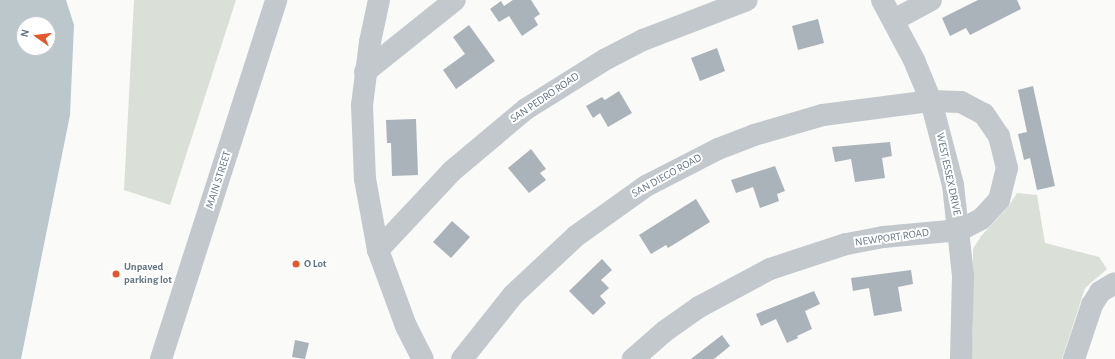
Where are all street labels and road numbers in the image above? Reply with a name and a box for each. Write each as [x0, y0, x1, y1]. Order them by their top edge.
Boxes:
street label: SAN PEDRO ROAD [508, 70, 582, 126]
street label: WEST ESSEX DRIVE [933, 131, 963, 217]
street label: MAIN STREET [203, 150, 235, 210]
street label: SAN DIEGO ROAD [630, 151, 704, 201]
street label: NEWPORT ROAD [854, 226, 930, 250]

